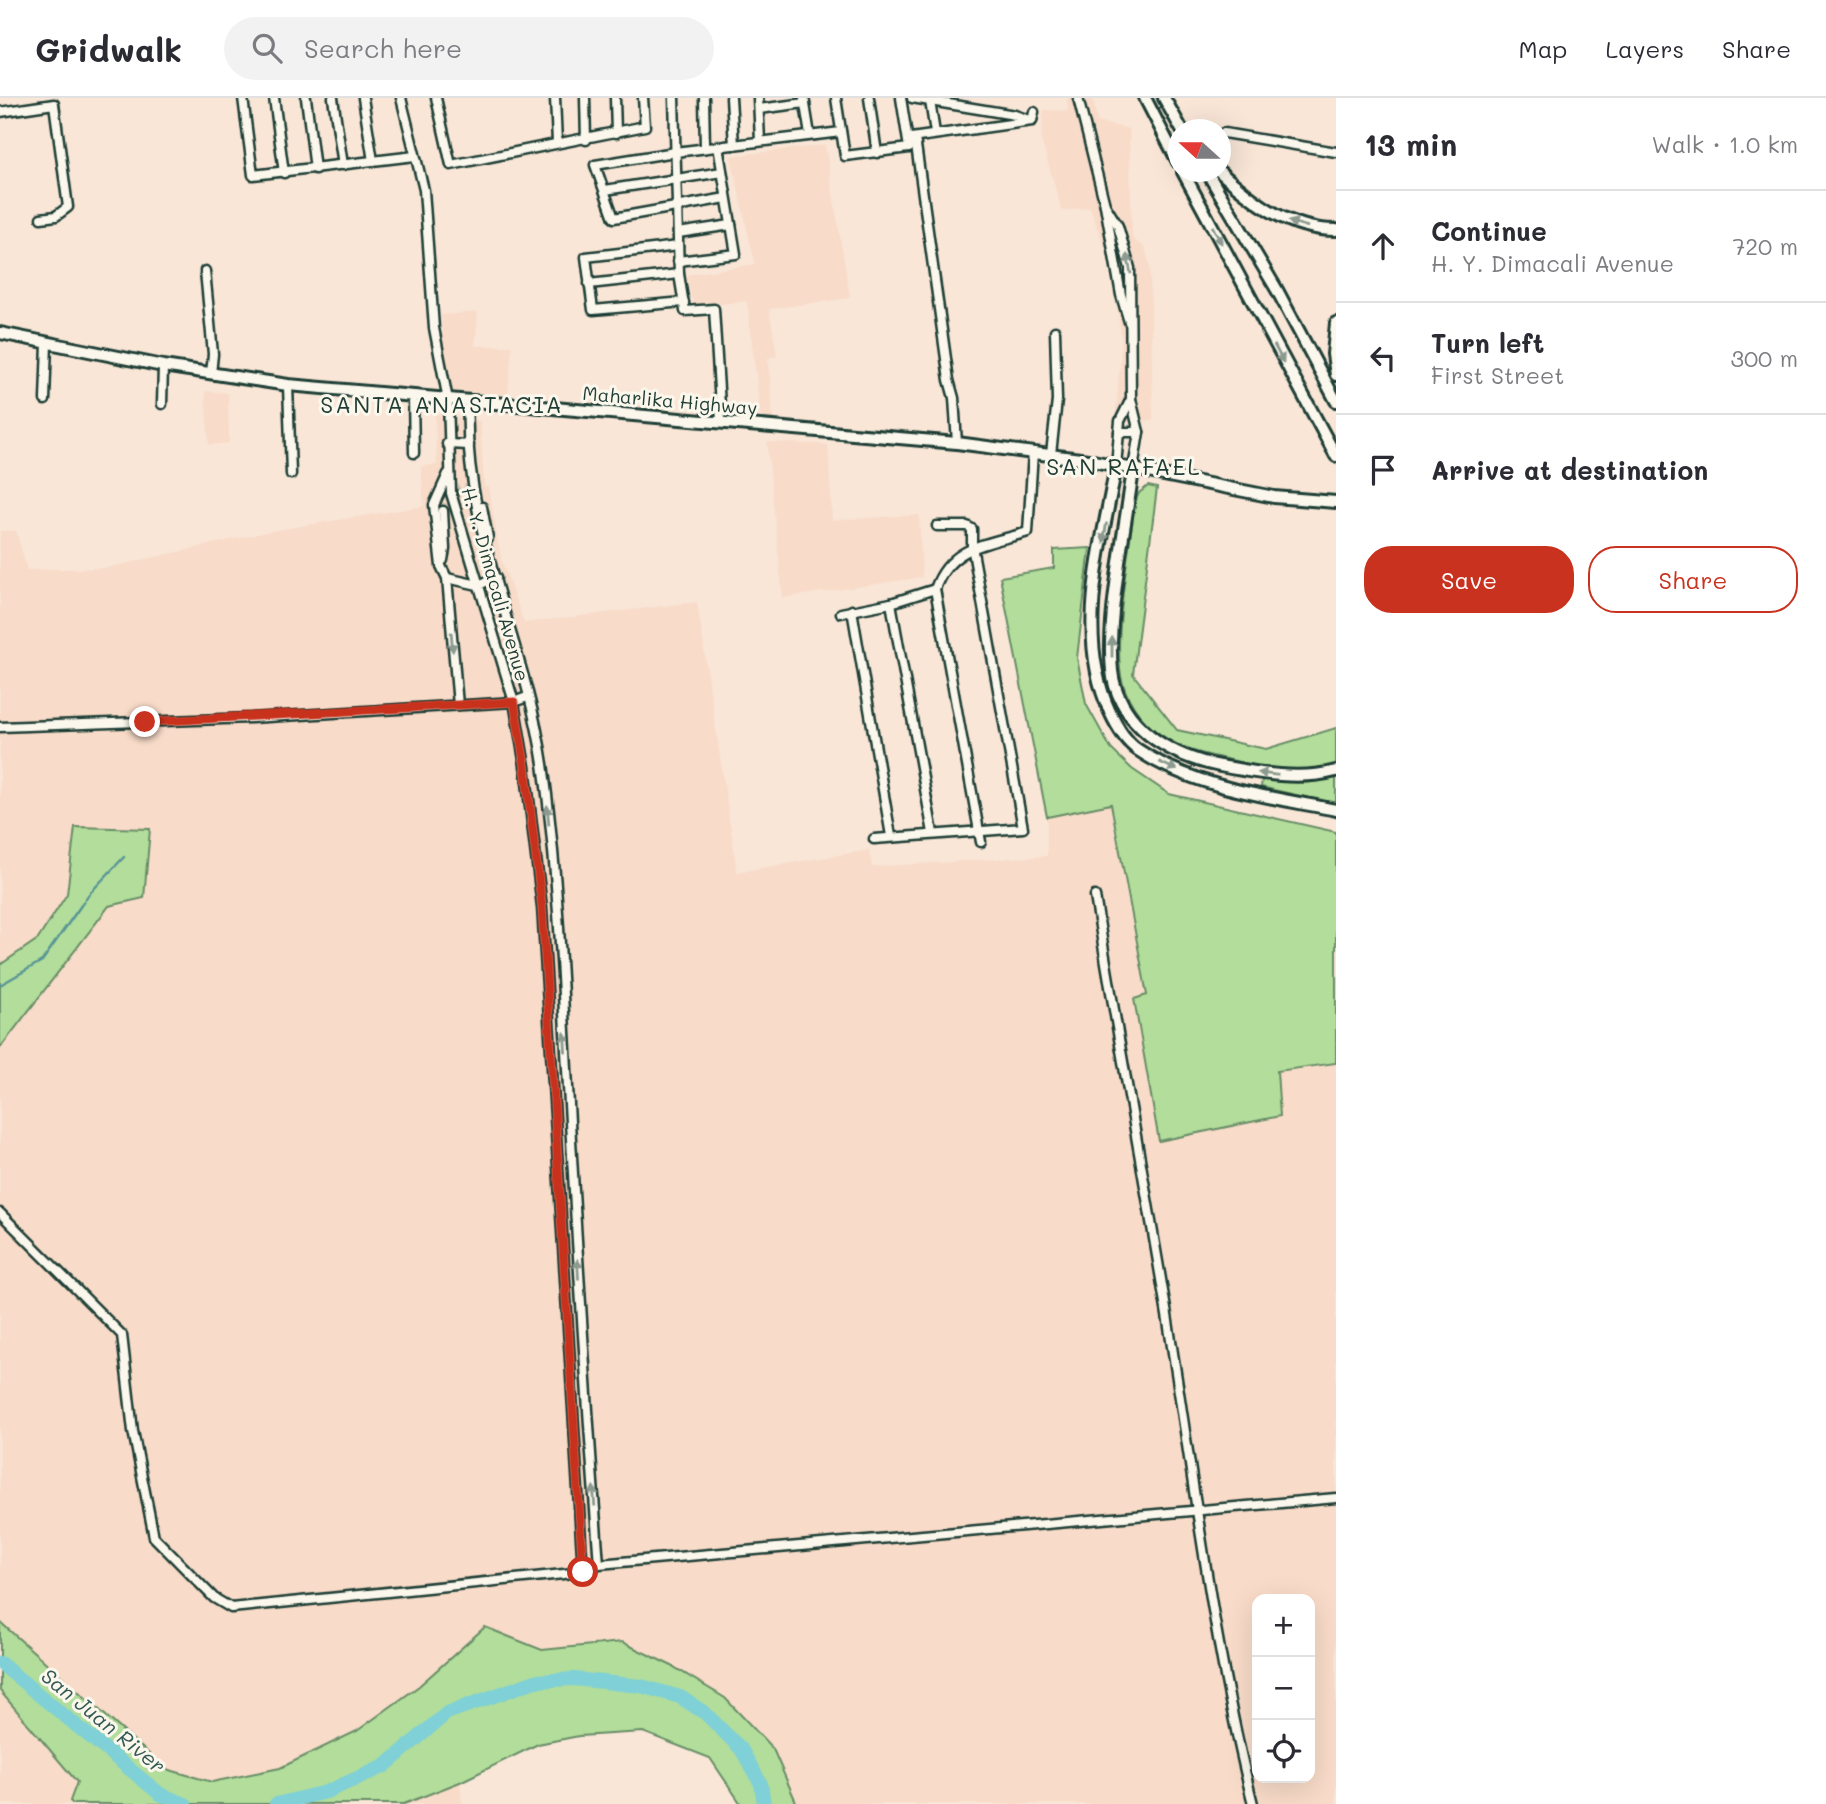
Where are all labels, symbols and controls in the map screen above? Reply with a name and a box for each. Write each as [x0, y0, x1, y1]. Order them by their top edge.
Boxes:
search box [224, 17, 714, 80]
text: Gridwalk [35, 27, 182, 70]
icon: search [248, 29, 286, 67]
text: Search here [304, 31, 462, 65]
text: Map [1519, 33, 1567, 64]
text: Layers [1605, 33, 1684, 64]
text: Share [1722, 33, 1791, 64]
north arrow [1168, 119, 1231, 182]
text: 13 min [1364, 124, 1457, 164]
text: Walk · 1.0 km [1652, 129, 1798, 159]
text: Continue [1431, 214, 1547, 248]
one-way arrow [1287, 218, 1309, 229]
one-way arrow [1211, 226, 1223, 245]
icon: ahead [1364, 227, 1402, 265]
text: 720 m [1733, 231, 1798, 261]
text: H. Y. Dimacali Avenue [1431, 248, 1674, 278]
one-way arrow [1123, 253, 1134, 275]
text: Turn left [1431, 326, 1544, 360]
icon: left [1364, 339, 1402, 377]
text: 300 m [1730, 343, 1798, 373]
one-way arrow [1273, 345, 1285, 364]
text: First Street [1431, 360, 1564, 390]
street label: Maharlika Highway [582, 380, 758, 420]
district label: SANTA ANASTACIA [320, 389, 564, 419]
district label: SAN RAFAEL [1046, 451, 1202, 481]
icon: arrive [1364, 451, 1402, 489]
text: Arrive at destination [1431, 453, 1708, 487]
street label: H. Y. Dimacali Avenue [456, 484, 536, 684]
one-way arrow [1099, 522, 1110, 544]
button: Save [1364, 546, 1574, 613]
button: Share [1588, 546, 1798, 613]
one-way arrow [447, 631, 458, 653]
one-way arrow [1106, 636, 1118, 658]
route end [129, 706, 160, 737]
one-way arrow [1157, 761, 1178, 772]
one-way arrow [1257, 768, 1279, 779]
one-way arrow [542, 804, 553, 826]
one-way arrow [560, 1031, 571, 1053]
one-way arrow [573, 1258, 584, 1280]
one-way arrow [588, 1485, 599, 1507]
route start [567, 1556, 598, 1587]
map controls [1252, 1594, 1315, 1783]
button: + [1252, 1594, 1315, 1657]
button: − [1252, 1657, 1315, 1720]
water label: San Juan River [36, 1662, 172, 1778]
button: locate [1252, 1720, 1315, 1783]

